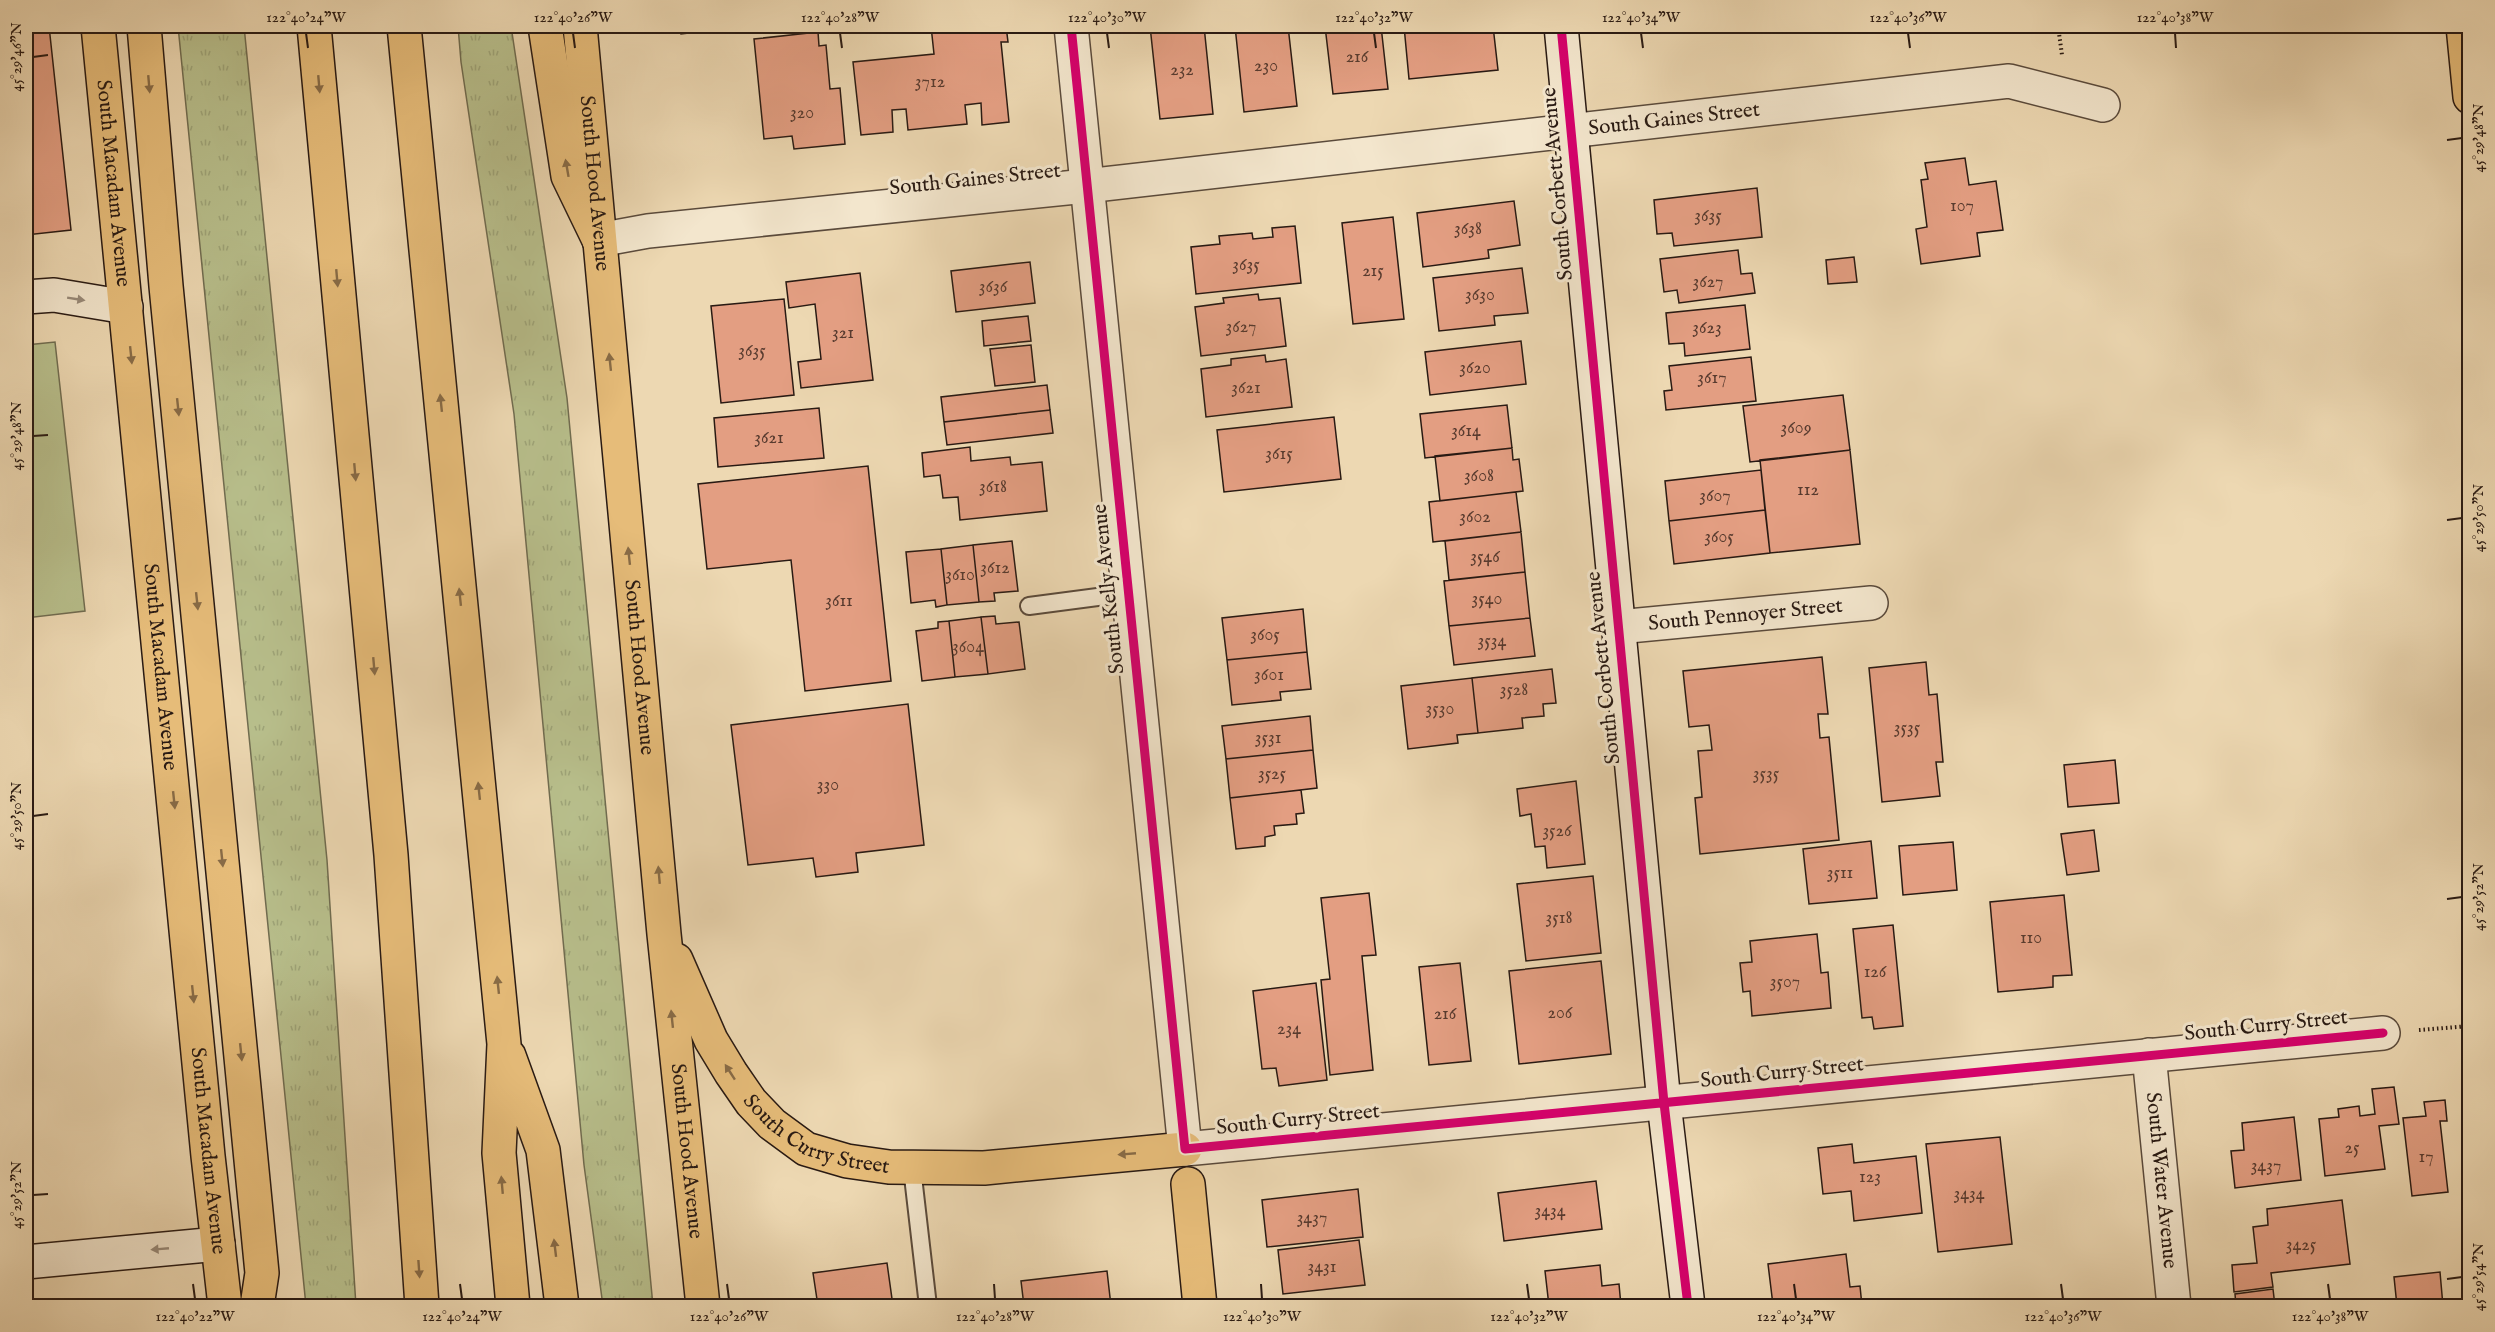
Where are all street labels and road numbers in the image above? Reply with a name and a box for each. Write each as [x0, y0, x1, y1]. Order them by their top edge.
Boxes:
street label: South Macadam Avenue [90, 78, 137, 289]
street label: South Corbett Avenue [1536, 86, 1580, 282]
street label: South Hood Avenue [573, 94, 616, 273]
street label: South Gaines Street [1587, 96, 1761, 142]
street label: South Gaines Street [888, 158, 1062, 202]
street label: South Kelly Avenue [1087, 502, 1131, 675]
street label: South Macadam Avenue [137, 562, 184, 772]
street label: South Corbett Avenue [1580, 570, 1628, 766]
street label: South Hood Avenue [618, 578, 661, 757]
street label: South Pennoyer Street [1647, 592, 1844, 638]
street label: South Curry Street [2183, 1004, 2349, 1048]
street label: South Macadam Avenue [184, 1046, 233, 1256]
street label: South Curry Street [1699, 1051, 1865, 1095]
street label: South Hood Avenue [664, 1062, 709, 1240]
street label: South Curry Street [736, 1089, 891, 1180]
street label: South Water Avenue [2139, 1091, 2184, 1270]
street label: South Curry Street [1215, 1098, 1381, 1142]

